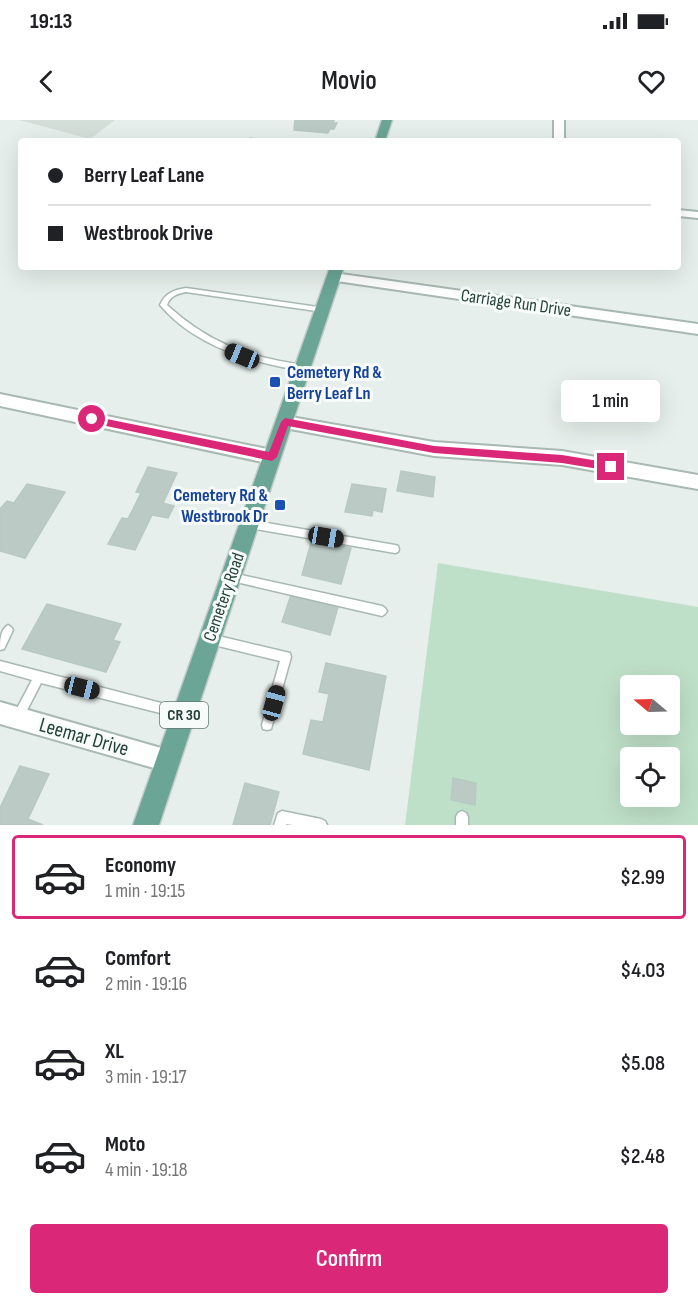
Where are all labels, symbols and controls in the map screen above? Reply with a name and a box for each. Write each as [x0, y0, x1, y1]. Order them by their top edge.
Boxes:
text: 19:13 [30, 8, 72, 35]
icon: back [30, 65, 63, 98]
text: Movio [321, 65, 377, 97]
icon: heart [635, 65, 668, 98]
text: Berry Leaf Lane [84, 162, 204, 189]
text: Westbrook Drive [84, 220, 213, 247]
street label: Carriage Run Drive [460, 285, 572, 321]
car [222, 341, 262, 371]
place label: Cemetery Rd & Berry Leaf Ln [287, 362, 382, 404]
marker: Cemetery Rd & Berry Leaf Ln [268, 375, 282, 389]
callout: 1 min [562, 380, 660, 422]
text: 1 min [592, 389, 629, 413]
route start [78, 405, 105, 432]
route end [597, 453, 624, 480]
place label: Cemetery Rd & Westbrook Dr [173, 485, 268, 527]
marker: Cemetery Rd & Westbrook Dr [273, 498, 287, 512]
car [307, 525, 345, 549]
street label: Cemetery Road [199, 550, 249, 644]
car [62, 675, 102, 701]
north arrow [620, 675, 680, 735]
map controls [620, 675, 680, 807]
car [261, 683, 287, 723]
road number: CR 30 [160, 702, 208, 728]
street label: Leemar Drive [36, 712, 132, 762]
button: locate [620, 747, 680, 807]
icon: car [33, 850, 87, 904]
text: Economy [105, 852, 176, 879]
text: $2.99 [620, 864, 665, 891]
text: 1 min · 19:15 [105, 879, 185, 903]
icon: car [33, 943, 87, 997]
text: Comfort [105, 945, 171, 972]
text: $4.03 [620, 957, 665, 984]
text: 2 min · 19:16 [105, 972, 187, 996]
icon: car [33, 1036, 87, 1090]
text: XL [105, 1038, 124, 1065]
text: $5.08 [620, 1050, 665, 1077]
text: 3 min · 19:17 [105, 1065, 187, 1089]
icon: car [33, 1129, 87, 1183]
text: Moto [105, 1131, 145, 1158]
text: $2.48 [620, 1143, 665, 1170]
text: 4 min · 19:18 [105, 1158, 187, 1182]
button: Confirm [30, 1224, 668, 1293]

